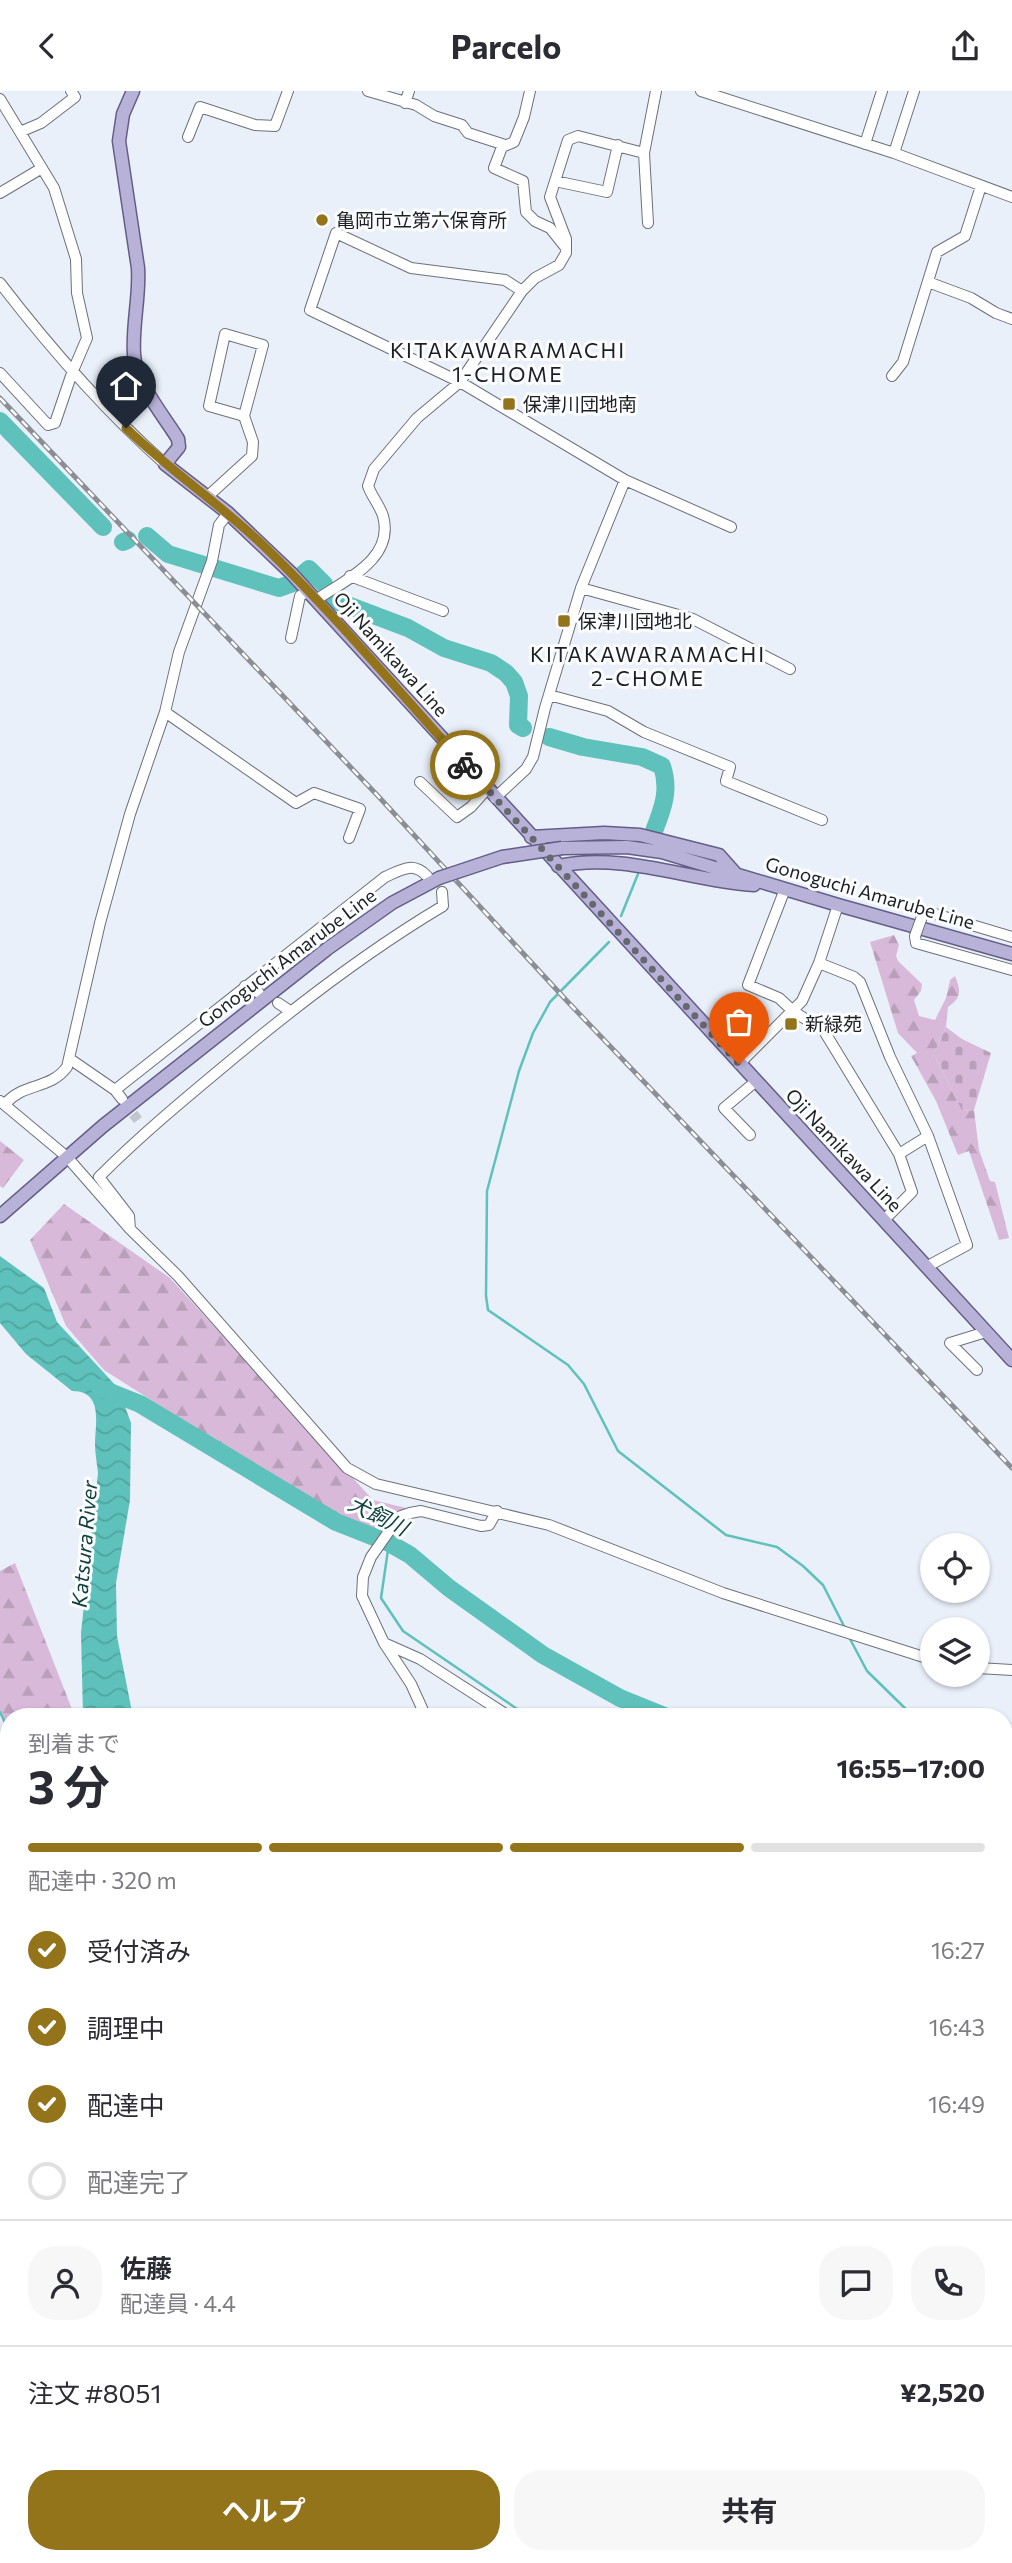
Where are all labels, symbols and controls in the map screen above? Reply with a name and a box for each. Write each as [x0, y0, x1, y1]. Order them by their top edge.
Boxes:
text: Parcelo [451, 26, 561, 66]
icon: back [28, 27, 66, 65]
icon: share [946, 27, 984, 65]
place label: 亀岡市立第六保育所 [336, 208, 507, 231]
marker: 亀岡市立第六保育所 [314, 212, 330, 228]
district label: KITAKAWARAMACHI 1-CHOME [390, 337, 626, 386]
pin [96, 356, 156, 428]
icon: home [107, 367, 145, 405]
place label: 保津川団地南 [523, 392, 637, 415]
marker: 保津川団地南 [501, 396, 517, 412]
street label: Oji Namikawa Line [329, 587, 453, 721]
place label: 保津川団地北 [578, 609, 692, 632]
marker: 保津川団地北 [556, 613, 572, 629]
district label: KITAKAWARAMACHI 2-CHOME [530, 641, 766, 690]
courier [430, 730, 500, 800]
icon: bike [446, 746, 484, 784]
street label: Gonoguchi Amarube Line [763, 852, 977, 933]
street label: Gonoguchi Amarube Line [193, 883, 380, 1032]
pin [709, 992, 769, 1064]
icon: bag [720, 1003, 758, 1041]
place label: 新緑苑 [805, 1012, 862, 1035]
marker: 新緑苑 [783, 1016, 799, 1032]
street label: Oji Namikawa Line [781, 1083, 907, 1216]
water label: Katsura River [65, 1479, 102, 1609]
water label: 犬飼川 [345, 1490, 414, 1541]
map controls [920, 1533, 990, 1687]
button: locate [920, 1533, 990, 1603]
button: layers [920, 1617, 990, 1687]
text: 到着まで [28, 1729, 120, 1757]
text: 16:55–17:00 [837, 1752, 985, 1783]
text: 3 分 [28, 1757, 110, 1813]
text: 配達中 · 320 m [28, 1866, 176, 1894]
icon: check [28, 1931, 66, 1969]
text: 受付済み [87, 1935, 191, 1966]
text: 16:27 [931, 1936, 985, 1964]
icon: check [28, 2008, 66, 2046]
text: 調理中 [87, 2012, 165, 2043]
text: 16:43 [929, 2013, 985, 2041]
icon: check [28, 2085, 66, 2123]
text: 配達中 [87, 2089, 165, 2120]
text: 16:49 [928, 2090, 985, 2118]
text: 配達完了 [87, 2166, 191, 2197]
button: person [28, 2246, 102, 2320]
button: chat [819, 2246, 893, 2320]
button: phone [911, 2246, 985, 2320]
text: 佐藤 [120, 2252, 172, 2283]
text: 配達員 · 4.4 [120, 2289, 236, 2317]
text: ¥2,520 [900, 2376, 985, 2407]
text: 注文 #8051 [28, 2377, 162, 2408]
button: ヘルプ [28, 2470, 500, 2550]
button: 共有 [514, 2470, 985, 2550]

